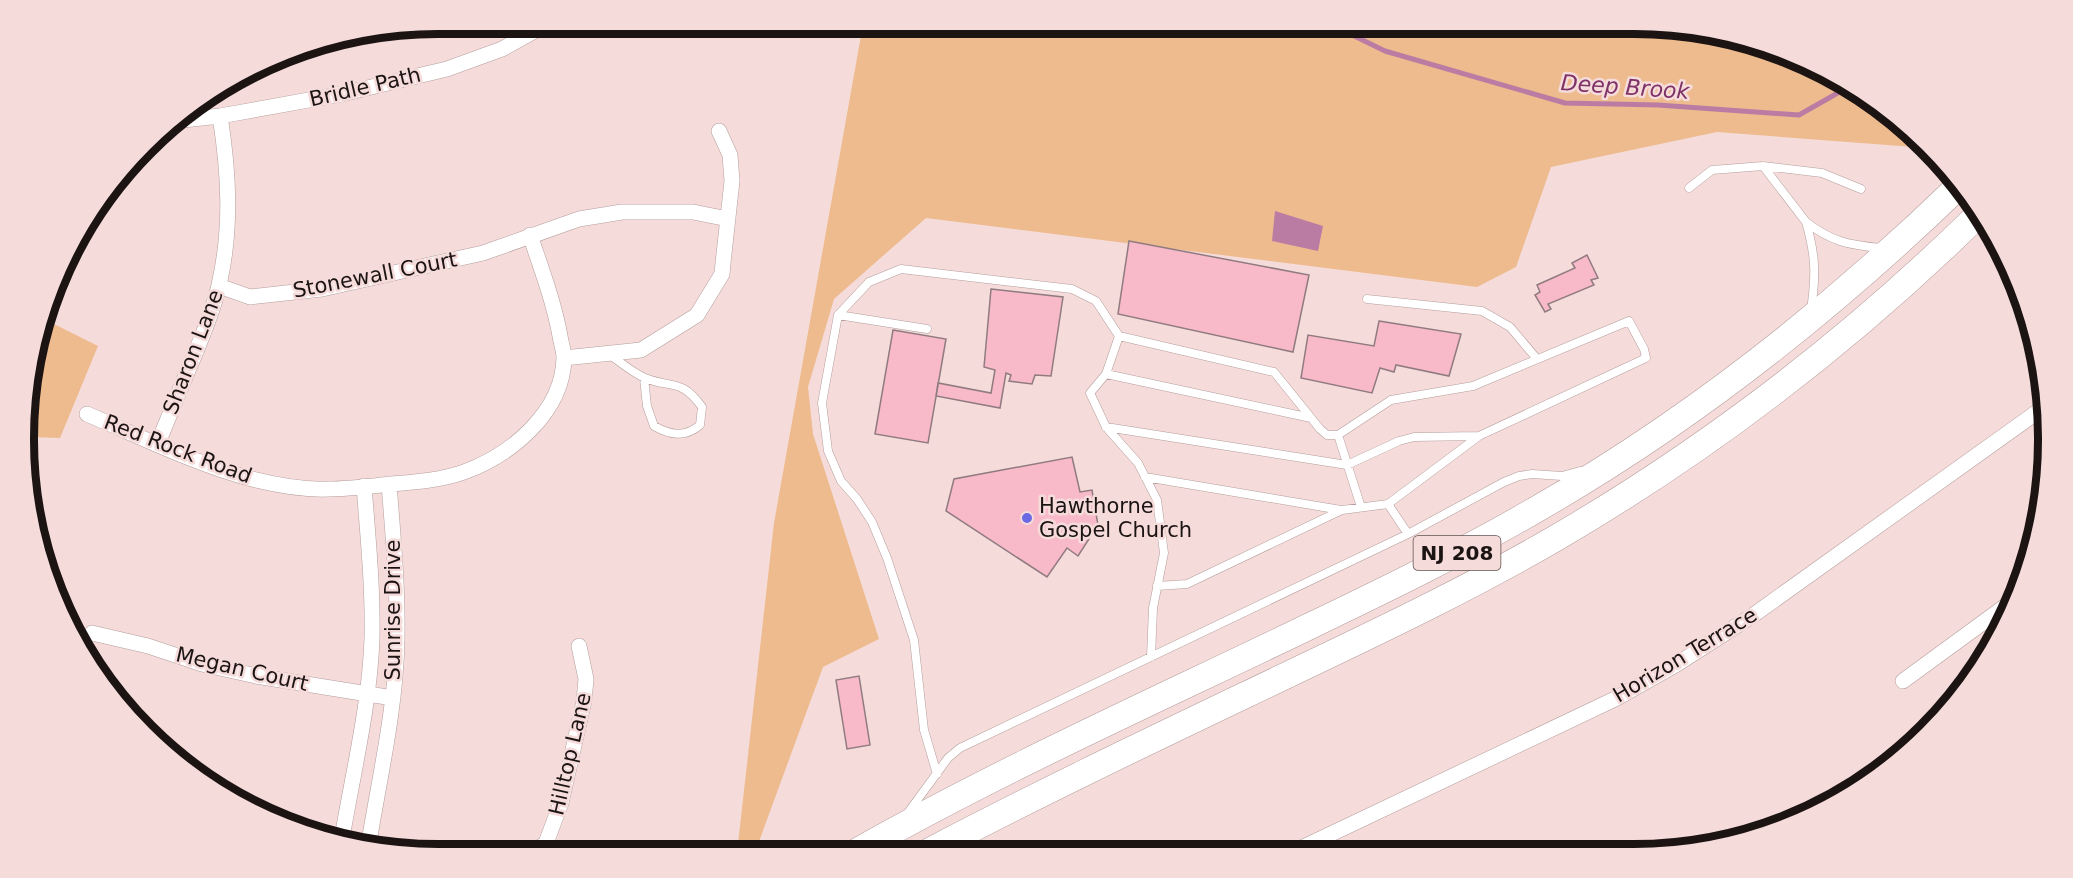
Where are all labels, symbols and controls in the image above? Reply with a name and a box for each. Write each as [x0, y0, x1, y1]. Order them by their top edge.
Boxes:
street label: Bridle Path [307, 63, 423, 111]
water label: Deep Brook [1560, 70, 1691, 104]
street label: Stonewall Court [291, 247, 459, 303]
street label: Sharon Lane [158, 286, 228, 418]
street label: Red Rock Road [101, 410, 255, 488]
place label: Hawthorne Gospel Church [1039, 494, 1192, 542]
marker: Hawthorne Gospel Church [1020, 511, 1034, 525]
road number: NJ 208 [1414, 536, 1500, 570]
street label: Sunrise Drive [381, 540, 405, 680]
street label: Horizon Terrace [1609, 603, 1761, 707]
street label: Megan Court [174, 642, 310, 696]
street label: Hilltop Lane [544, 690, 596, 818]

